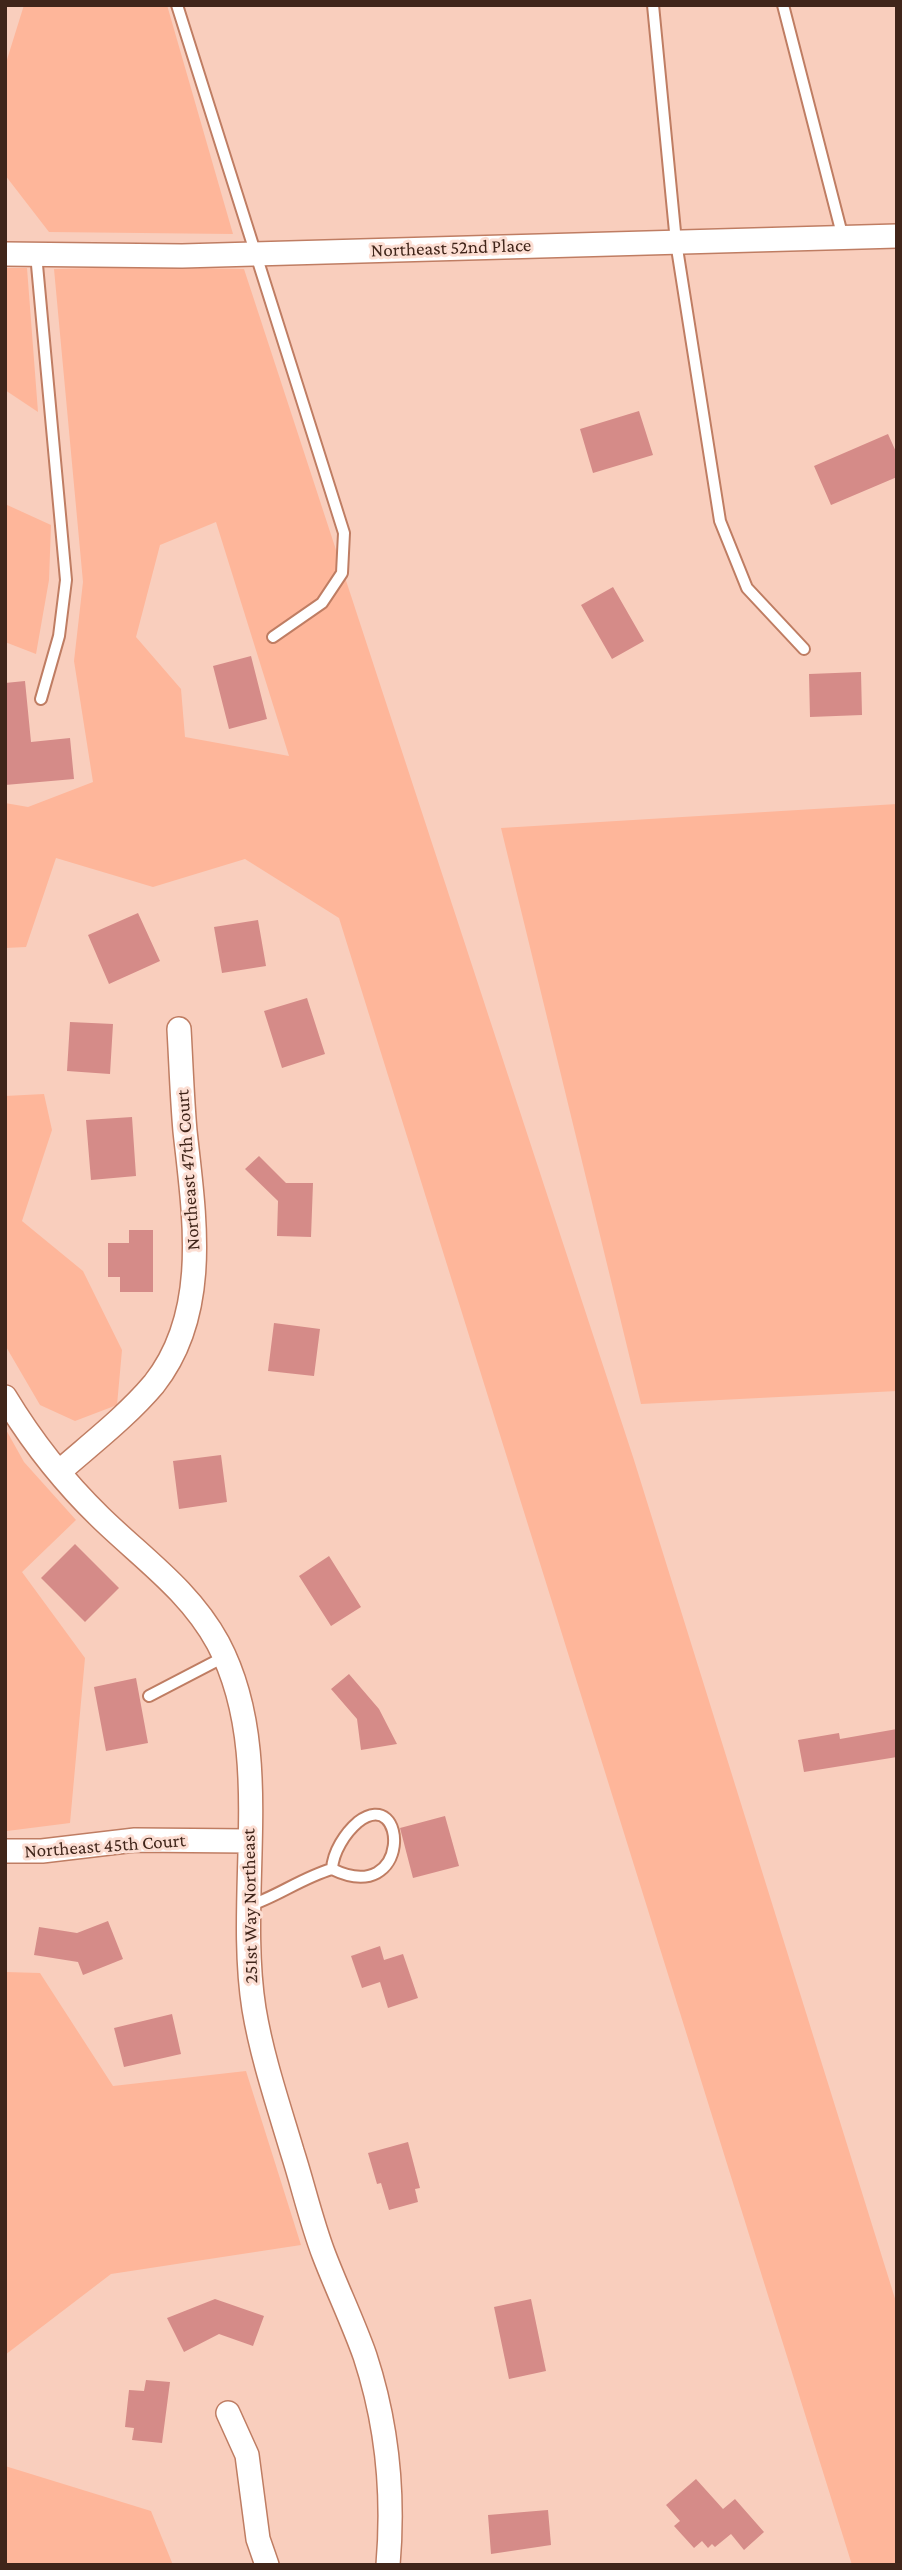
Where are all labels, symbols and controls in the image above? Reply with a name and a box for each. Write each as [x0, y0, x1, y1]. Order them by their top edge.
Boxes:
street label: Northeast 52nd Place [371, 234, 531, 262]
street label: Northeast 47th Court [171, 1089, 205, 1251]
street label: 251st Way Northeast [237, 1828, 263, 1984]
street label: Northeast 45th Court [24, 1829, 186, 1863]

